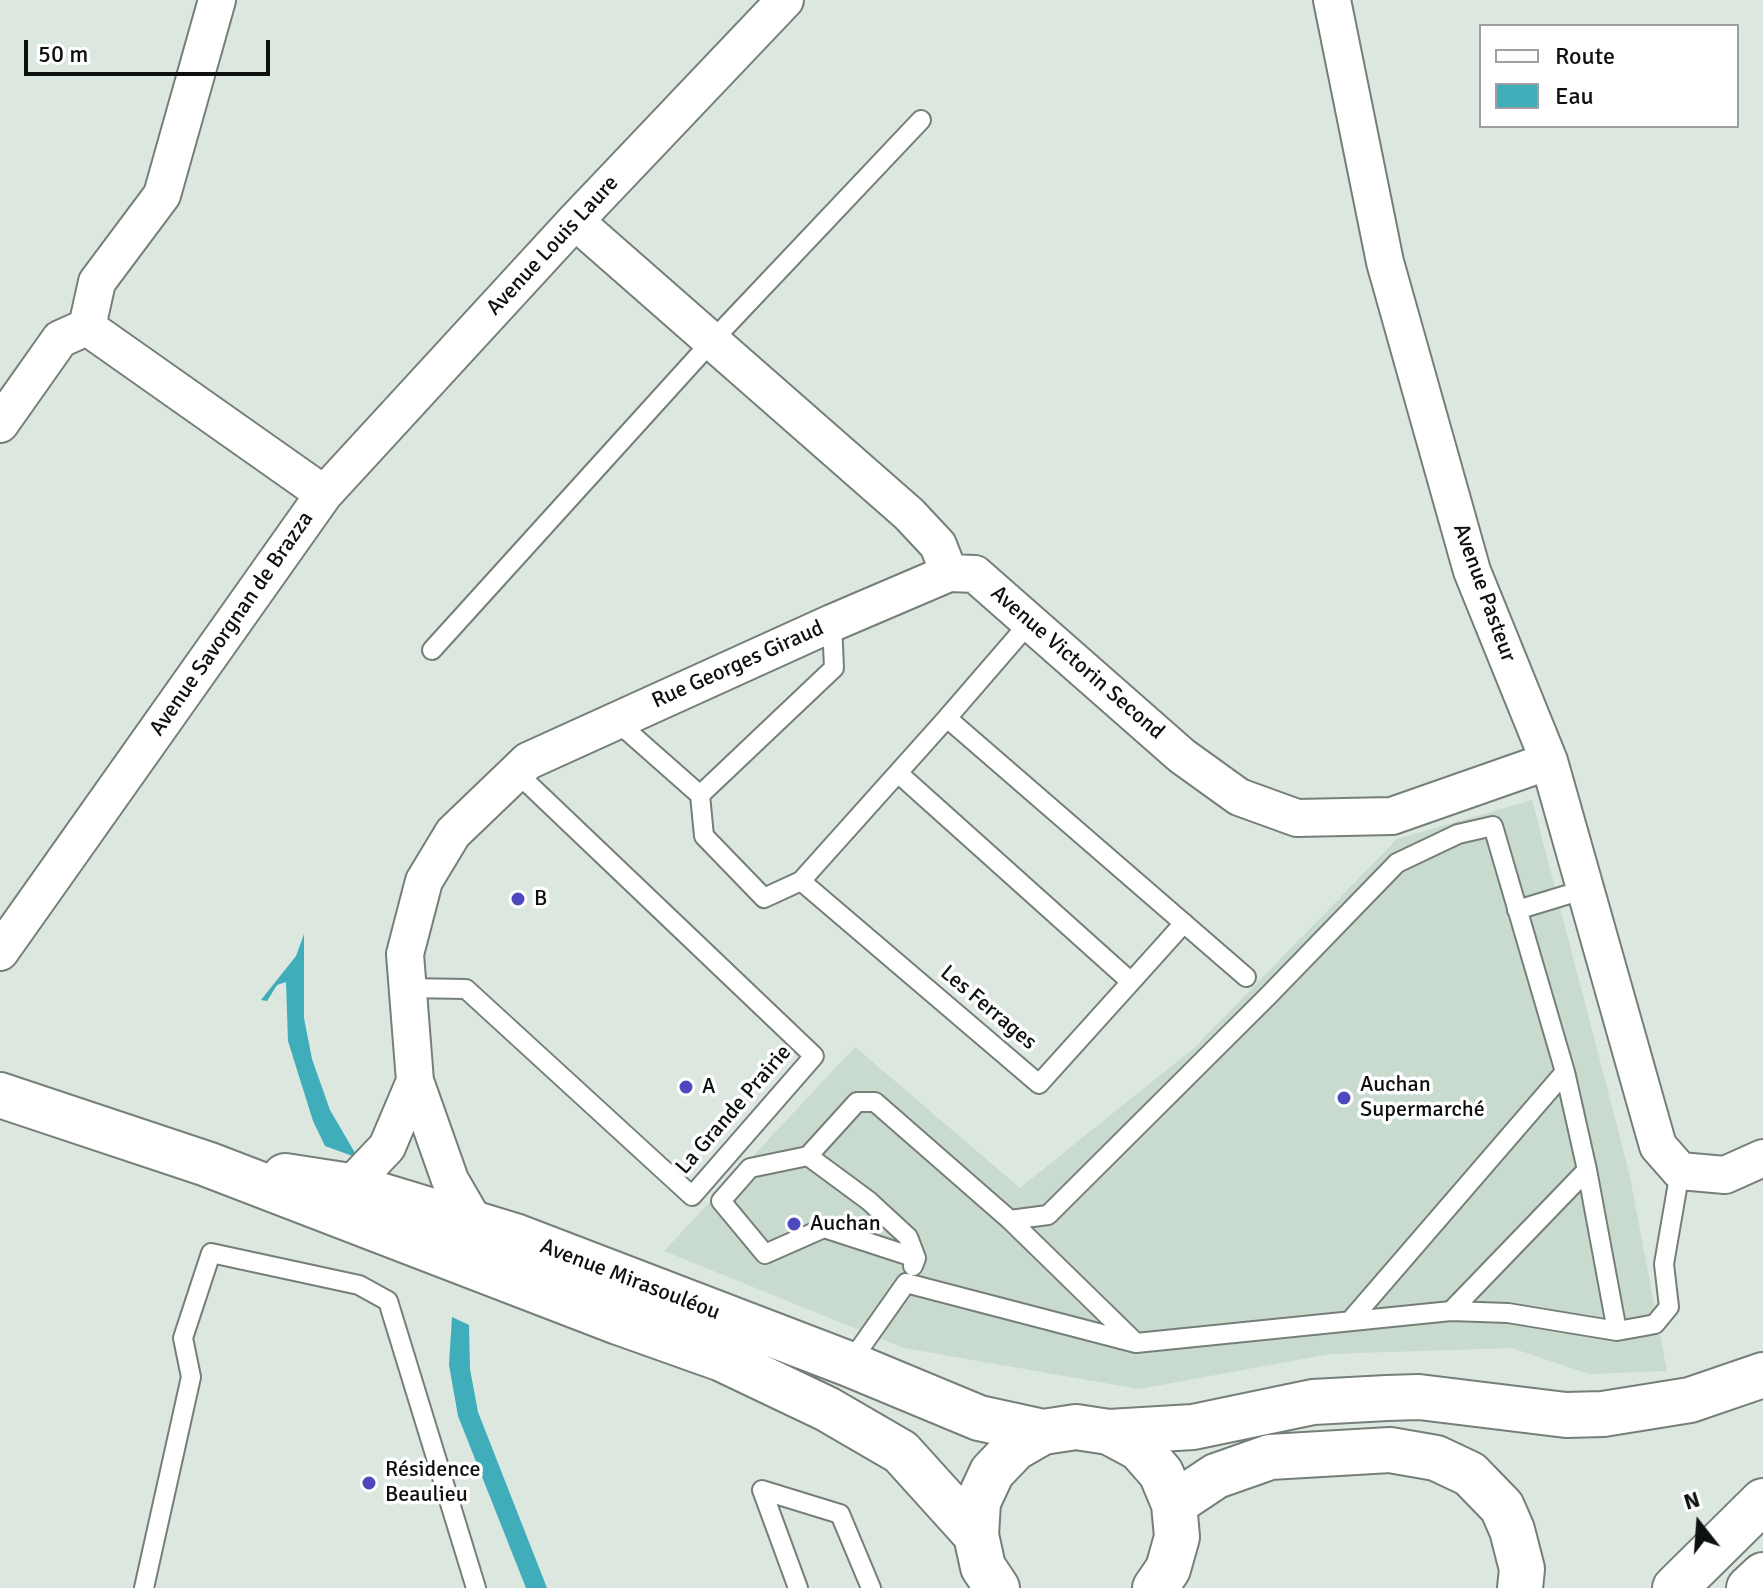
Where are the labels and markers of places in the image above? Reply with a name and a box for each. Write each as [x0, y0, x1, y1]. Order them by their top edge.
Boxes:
place label: B [534, 886, 547, 912]
marker: B [509, 890, 527, 908]
place label: Auchan Supermarché [1360, 1072, 1485, 1124]
place label: A [702, 1074, 715, 1100]
marker: A [677, 1078, 695, 1096]
marker: Auchan Supermarché [1335, 1089, 1353, 1107]
place label: Auchan [810, 1211, 881, 1237]
marker: Auchan [785, 1215, 803, 1233]
place label: Résidence Beaulieu [385, 1457, 480, 1508]
marker: Résidence Beaulieu [360, 1474, 378, 1492]

